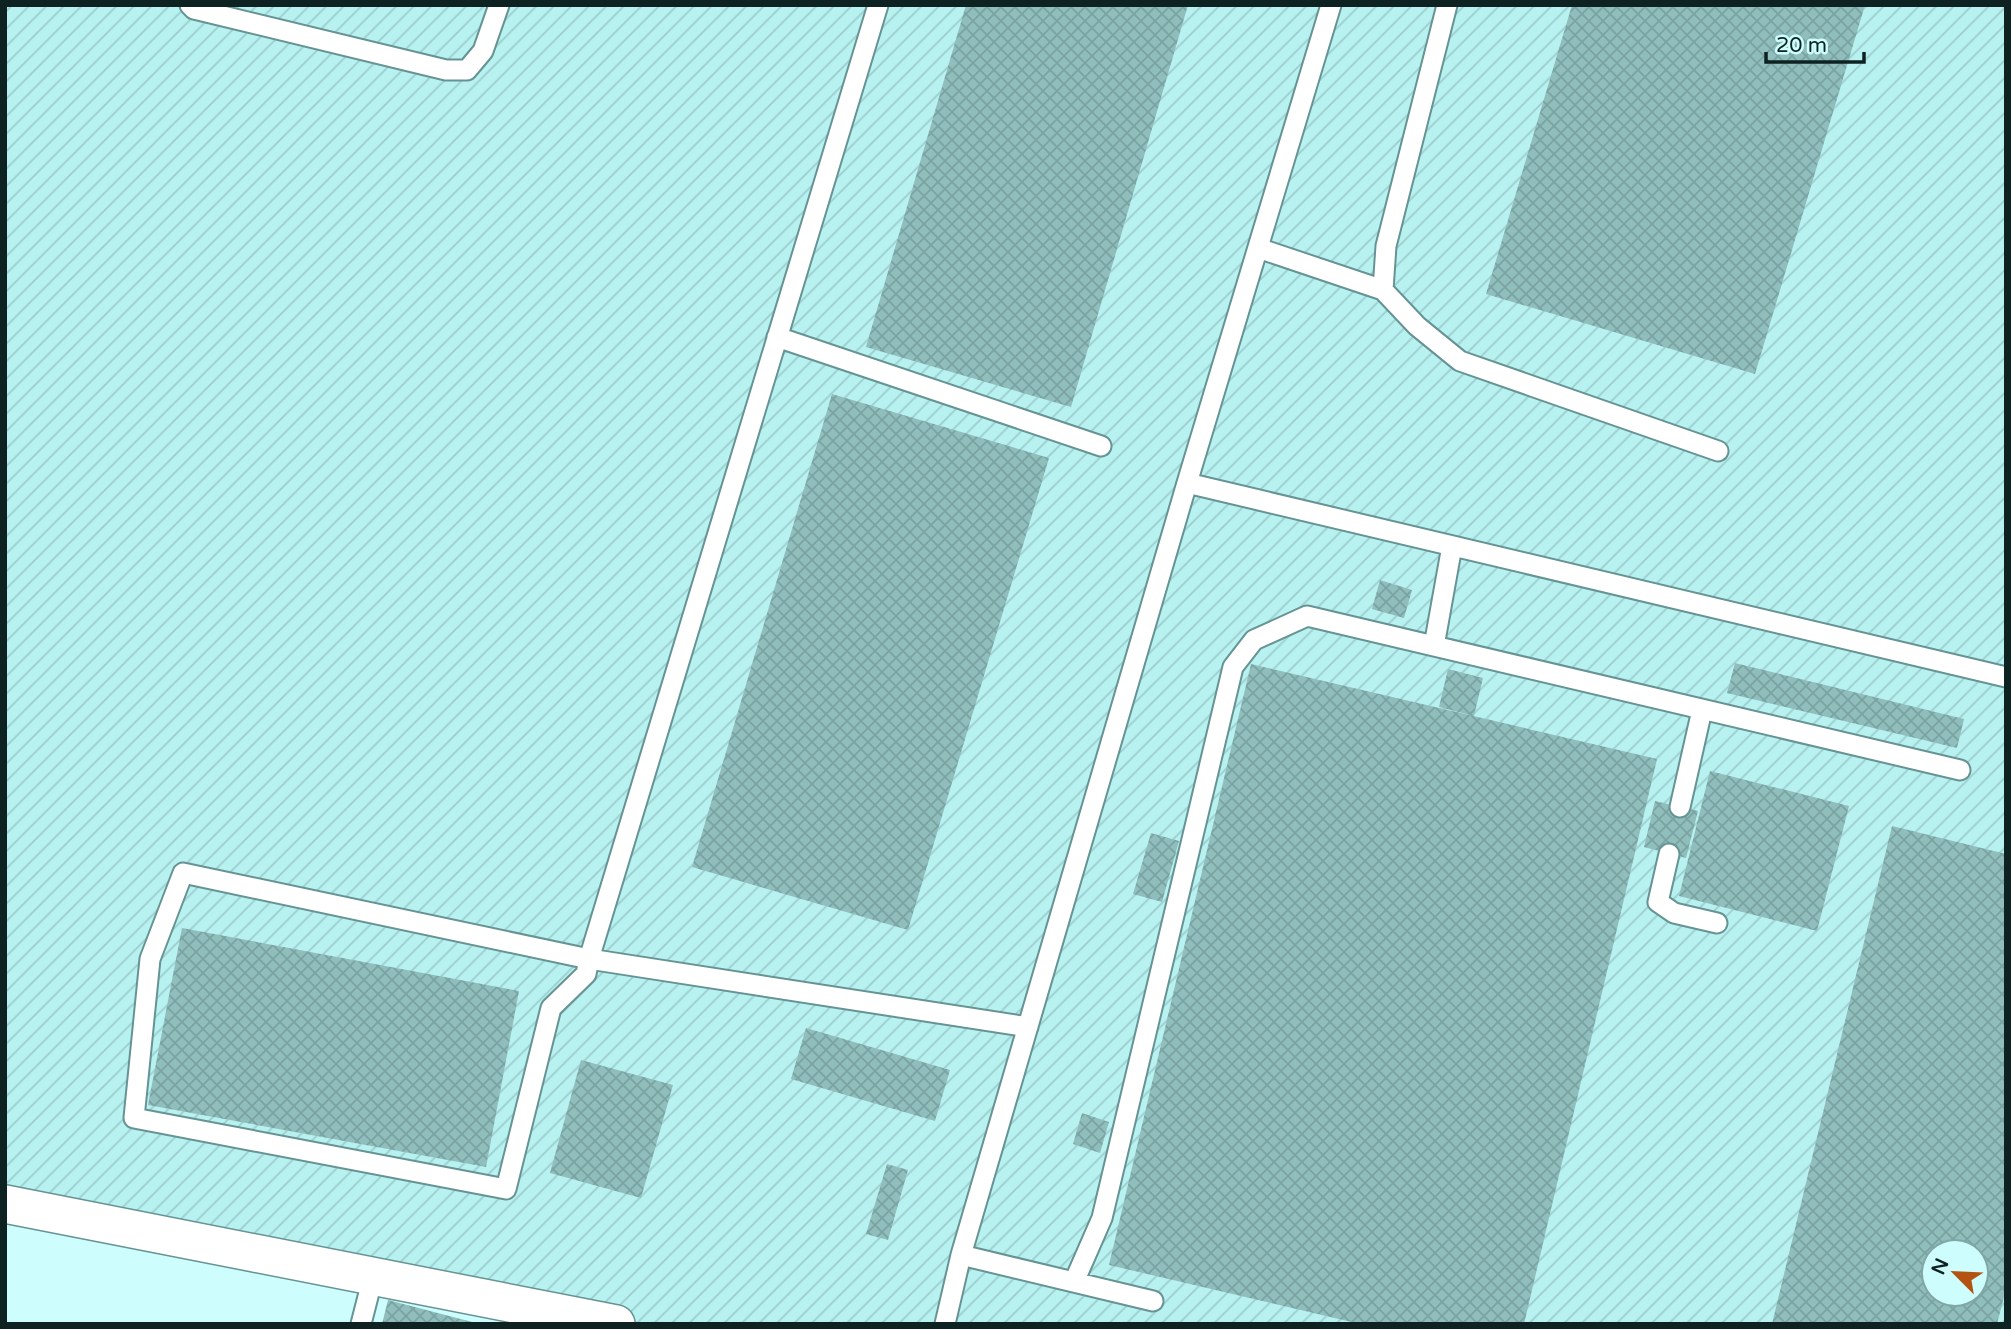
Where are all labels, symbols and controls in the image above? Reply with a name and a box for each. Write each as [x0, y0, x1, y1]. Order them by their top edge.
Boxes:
scale bar [1766, 21, 1864, 65]
text: 20 m [1776, 33, 1827, 58]
north arrow [1920, 1238, 1990, 1308]
text: N [1927, 1255, 1954, 1278]

